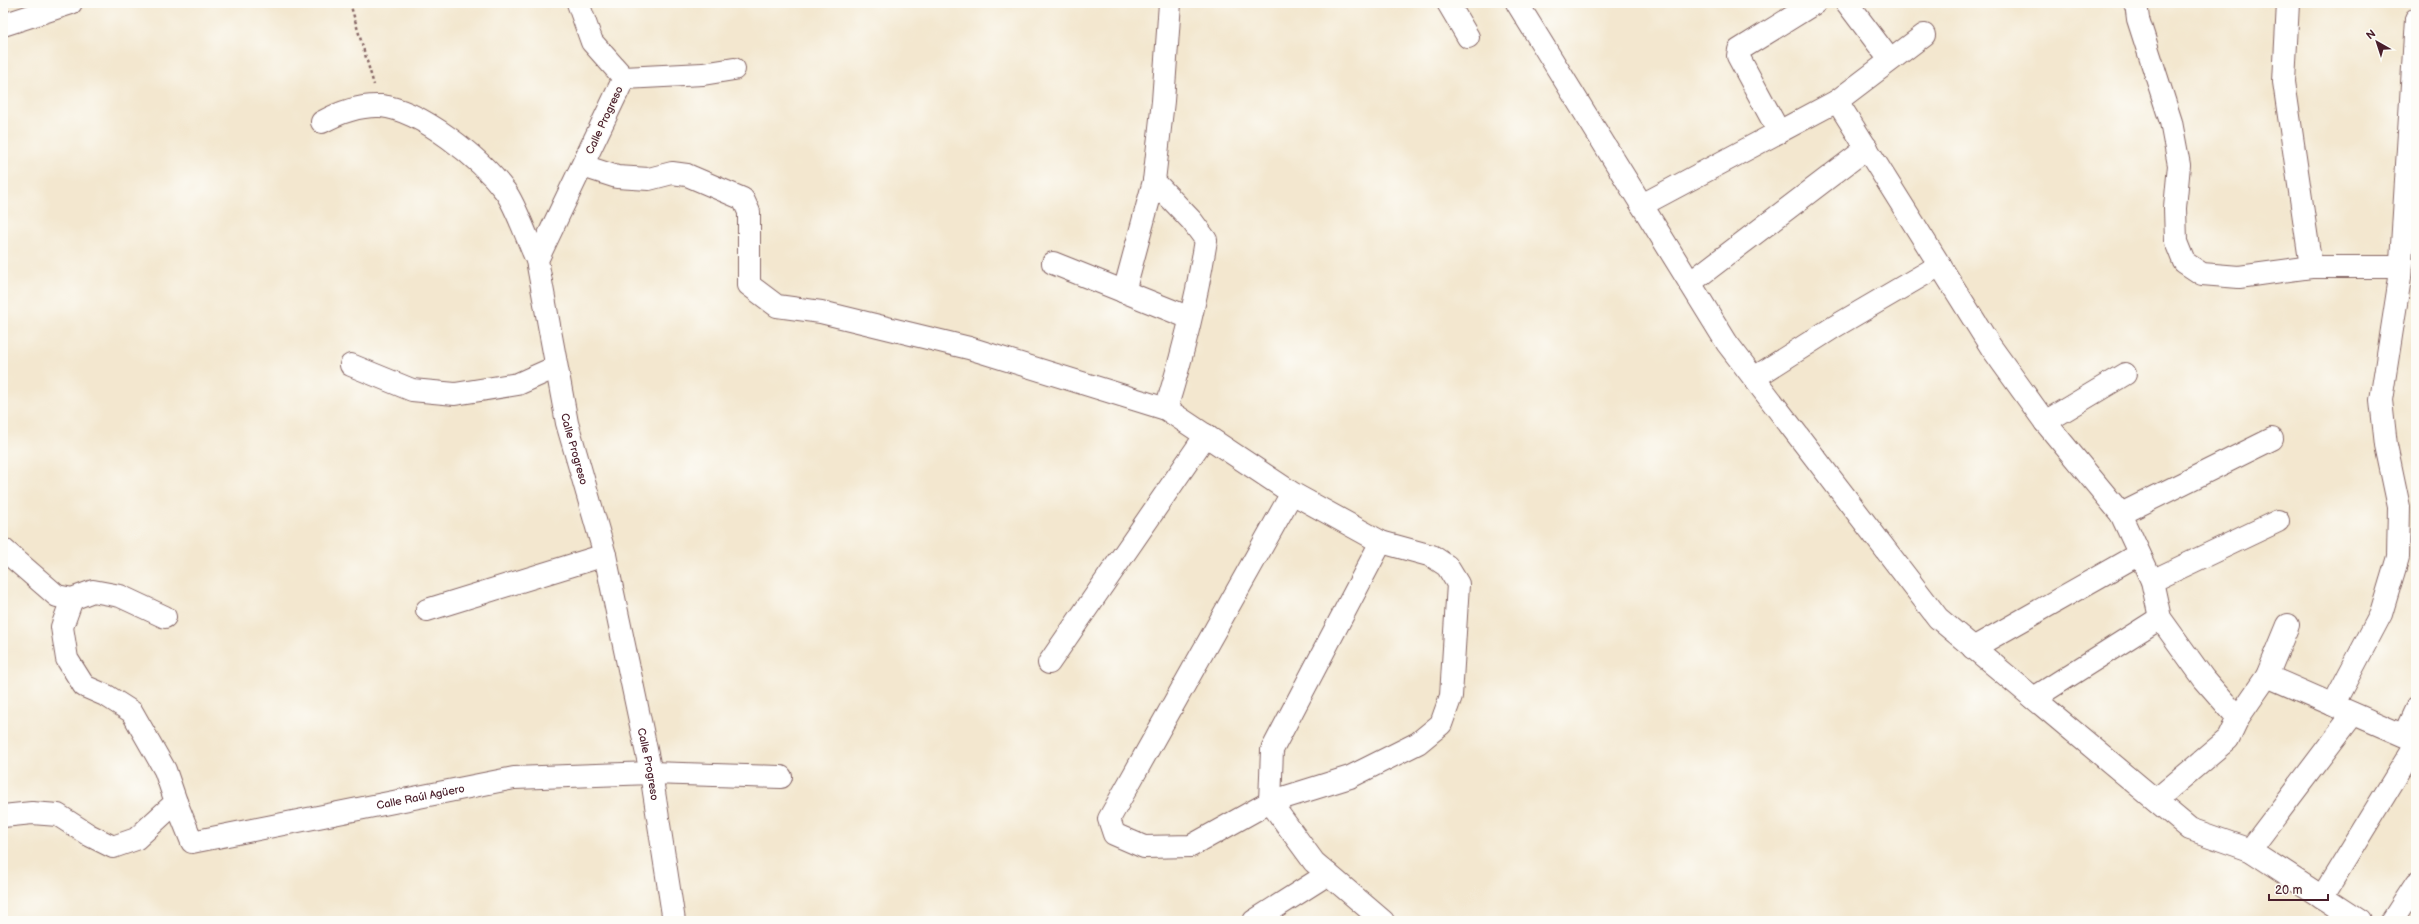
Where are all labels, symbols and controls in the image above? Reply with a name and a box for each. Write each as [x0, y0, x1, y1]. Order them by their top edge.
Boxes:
north arrow [2357, 22, 2397, 62]
text: N [2364, 27, 2378, 42]
street label: Calle Progreso [583, 84, 626, 156]
street label: Calle Progreso [558, 412, 590, 486]
street label: Calle Progreso [635, 727, 661, 801]
street label: Calle Raúl Agüero [375, 782, 466, 812]
scale bar [2269, 876, 2328, 902]
text: 20 m [2275, 883, 2302, 898]

